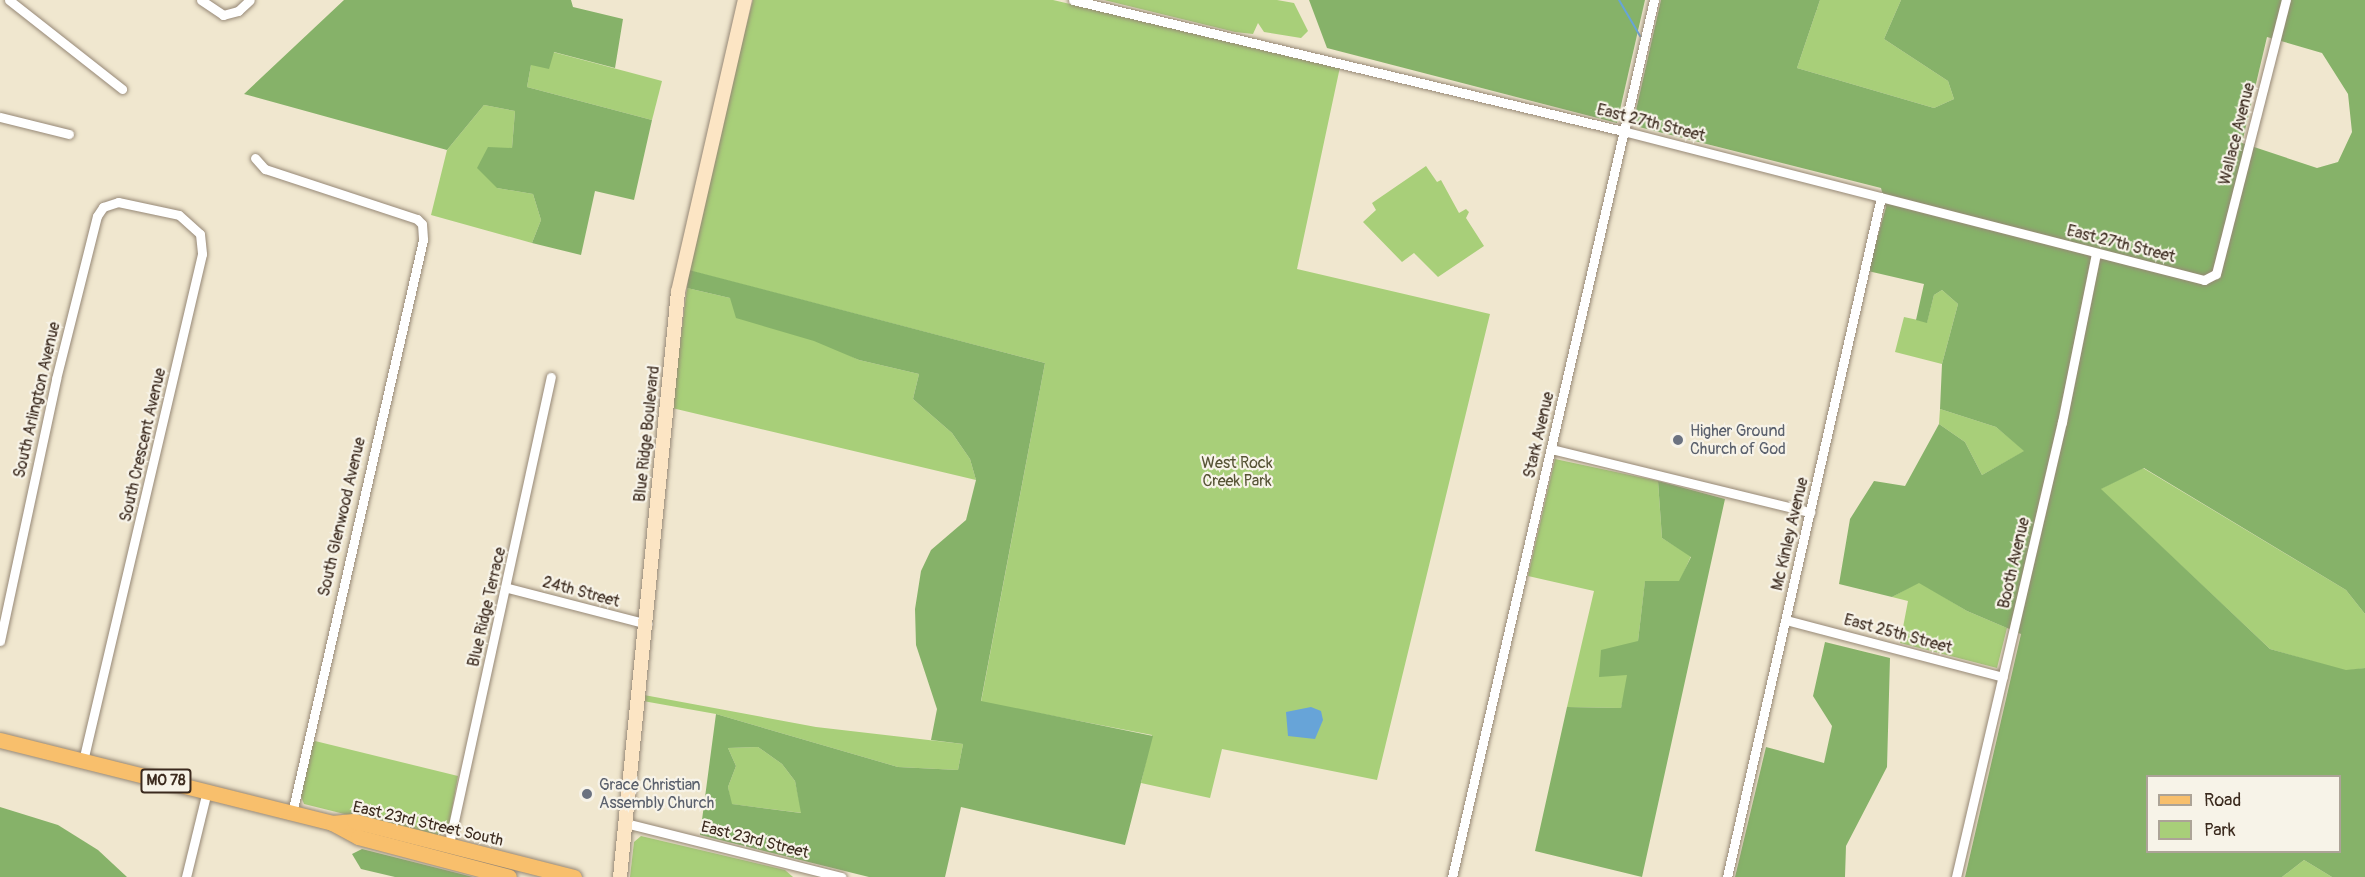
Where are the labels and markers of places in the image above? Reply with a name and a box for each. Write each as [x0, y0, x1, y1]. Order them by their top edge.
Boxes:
place label: Higher Ground Church of God [1690, 421, 1786, 459]
marker: Higher Ground Church of God [1671, 433, 1685, 447]
place label: Grace Christian Assembly Church [599, 775, 714, 813]
marker: Grace Christian Assembly Church [580, 787, 594, 801]

